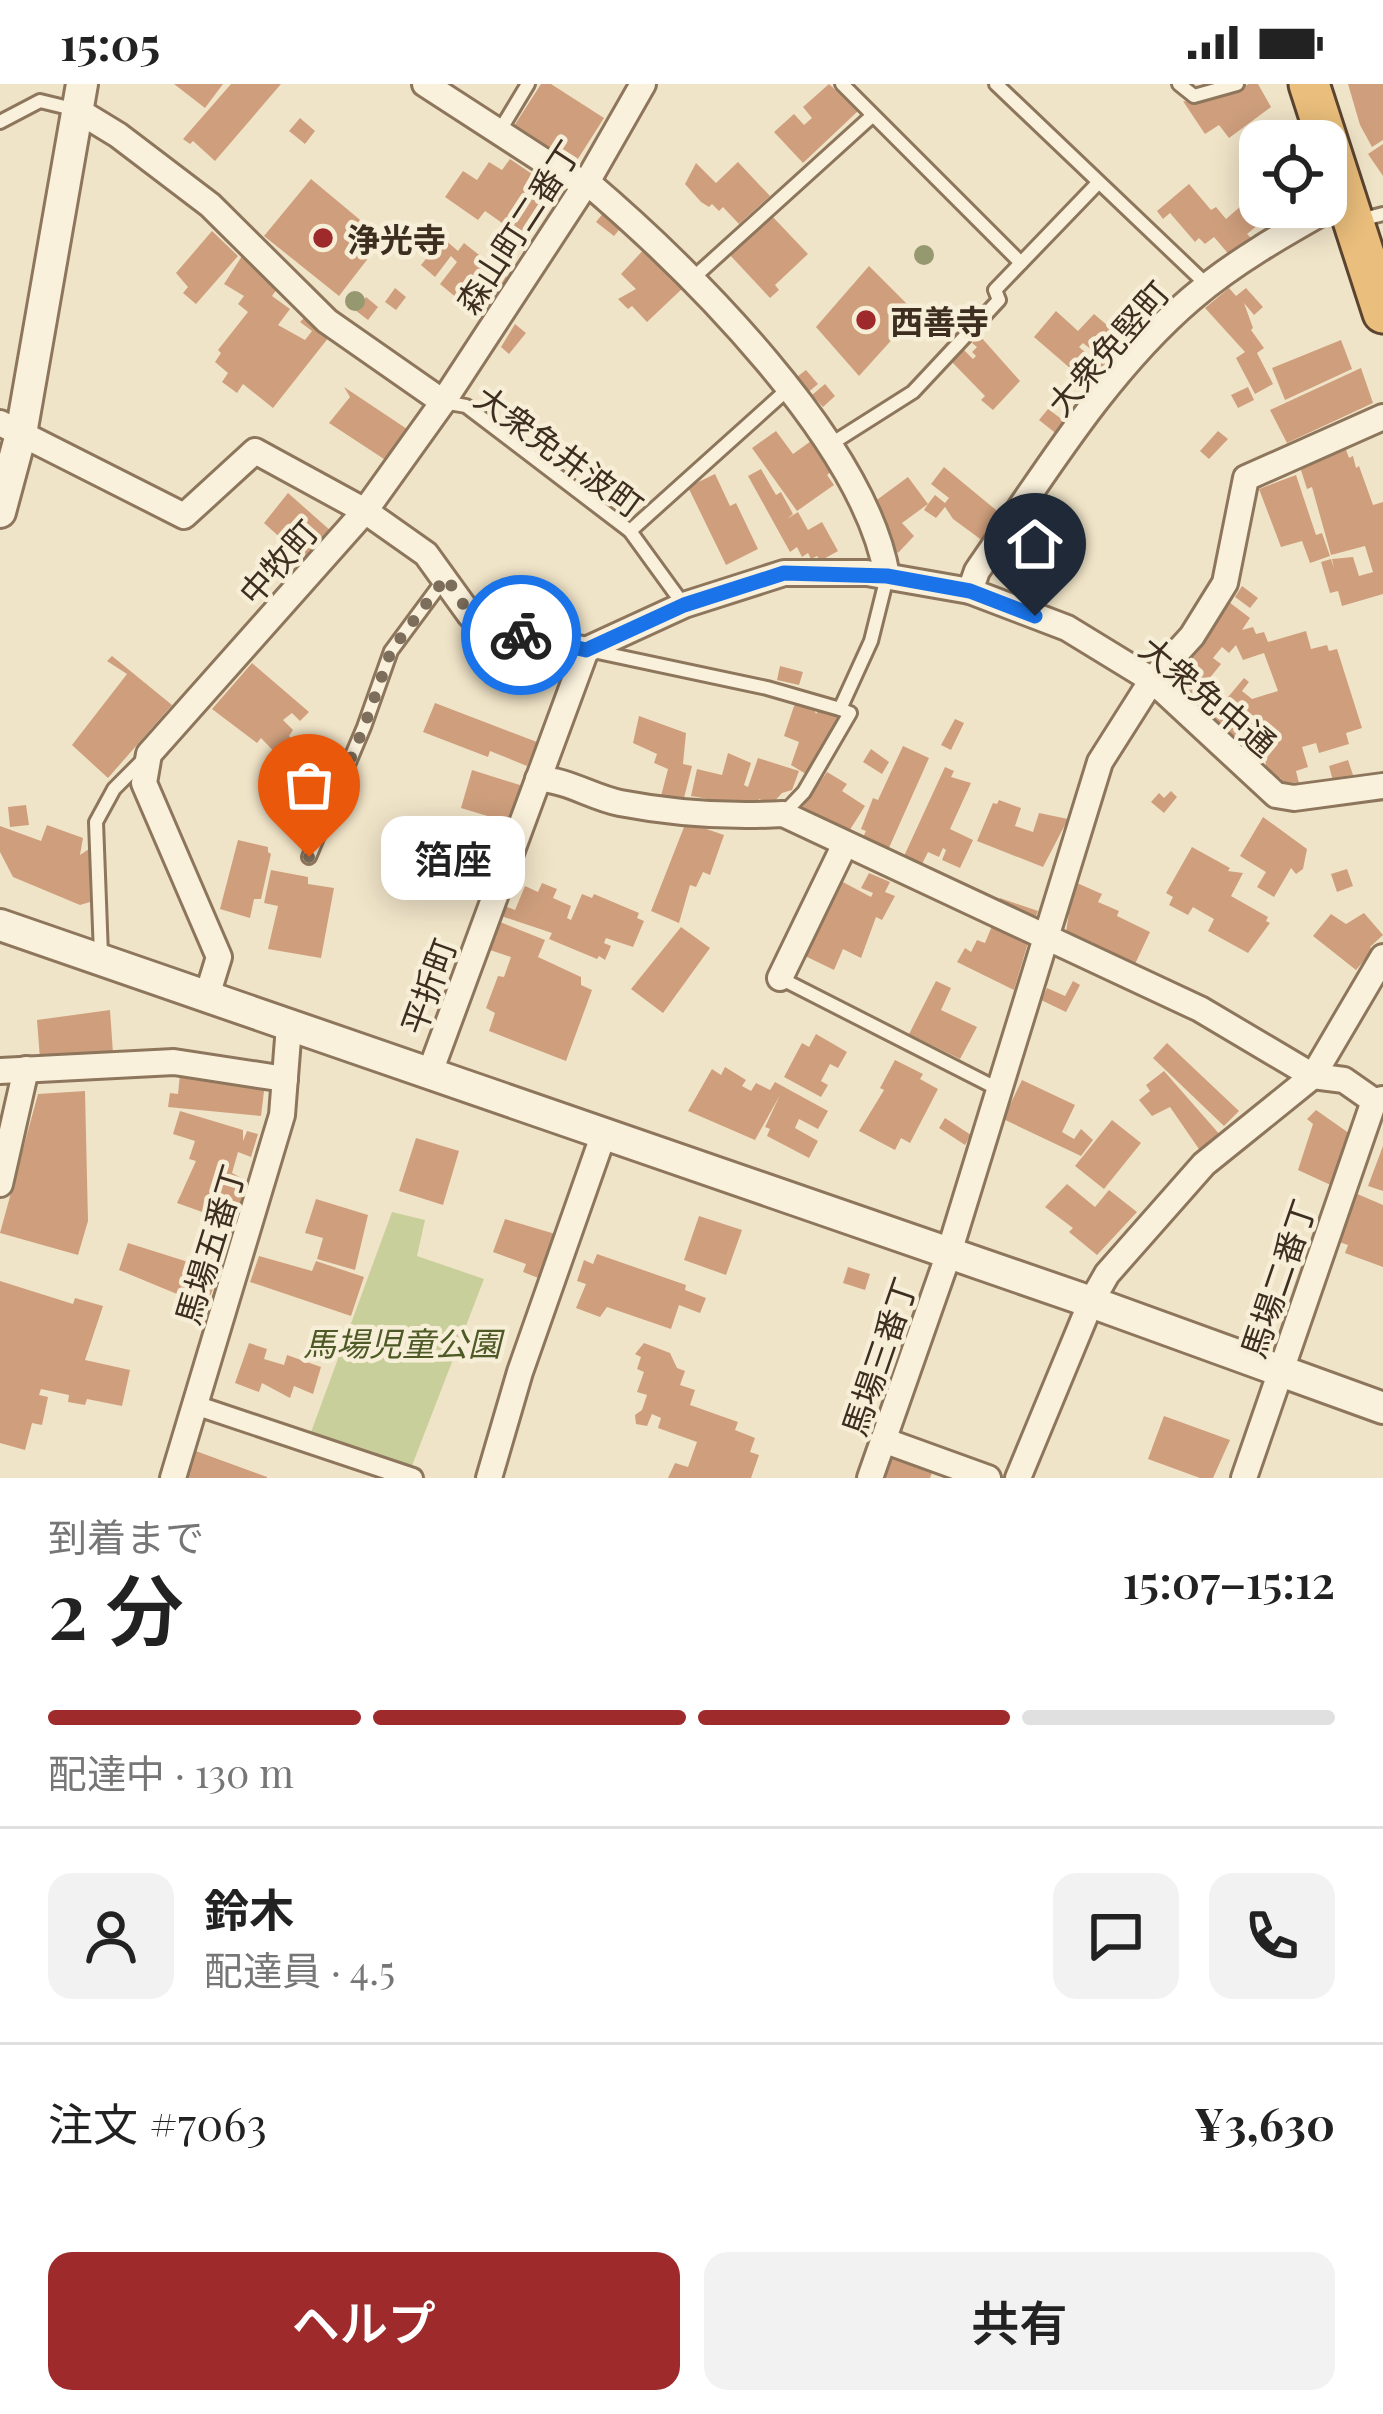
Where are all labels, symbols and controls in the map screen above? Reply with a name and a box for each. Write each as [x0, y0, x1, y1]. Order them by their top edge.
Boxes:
text: 15:05 [60, 12, 160, 72]
map controls [1239, 120, 1347, 228]
button: locate [1239, 120, 1347, 228]
street label: 森山町二番丁 [445, 131, 589, 321]
place label: 浄光寺 [347, 216, 446, 260]
marker: 浄光寺 [310, 225, 336, 251]
street label: 大衆免竪町 [1036, 270, 1178, 424]
place label: 西善寺 [890, 298, 989, 342]
marker: 西善寺 [853, 307, 879, 333]
street label: 大衆免井波町 [467, 374, 653, 526]
pin [984, 493, 1086, 616]
street label: 中牧町 [228, 509, 326, 613]
icon: home [1002, 511, 1068, 577]
courier [461, 575, 581, 695]
icon: bike [488, 602, 554, 668]
street label: 大衆免中通 [1132, 625, 1286, 765]
pin [258, 734, 360, 857]
icon: bag [276, 752, 342, 818]
callout: 箔座 [381, 815, 525, 899]
text: 箔座 [414, 832, 492, 884]
street label: 平折町 [389, 932, 465, 1040]
street label: 馬場五番丁 [164, 1159, 254, 1329]
street label: 馬場二番丁 [1229, 1193, 1325, 1363]
street label: 馬場三番丁 [830, 1271, 926, 1441]
park label: 馬場児童公園 [303, 1320, 505, 1364]
text: 到着まで [48, 1510, 204, 1562]
text: 15:07–15:12 [1123, 1550, 1335, 1610]
text: 2 分 [48, 1556, 184, 1660]
text: 配達中 · 130 m [48, 1746, 294, 1798]
button: person [48, 1873, 174, 1999]
button: chat [1053, 1873, 1179, 1999]
button: phone [1209, 1873, 1335, 1999]
text: 鈴木 [204, 1878, 294, 1938]
text: 配達員 · 4.5 [204, 1943, 395, 1995]
text: 注文 #7063 [48, 2092, 267, 2152]
text: ¥3,630 [1194, 2092, 1335, 2152]
button: ヘルプ [48, 2252, 680, 2390]
button: 共有 [704, 2252, 1335, 2390]

